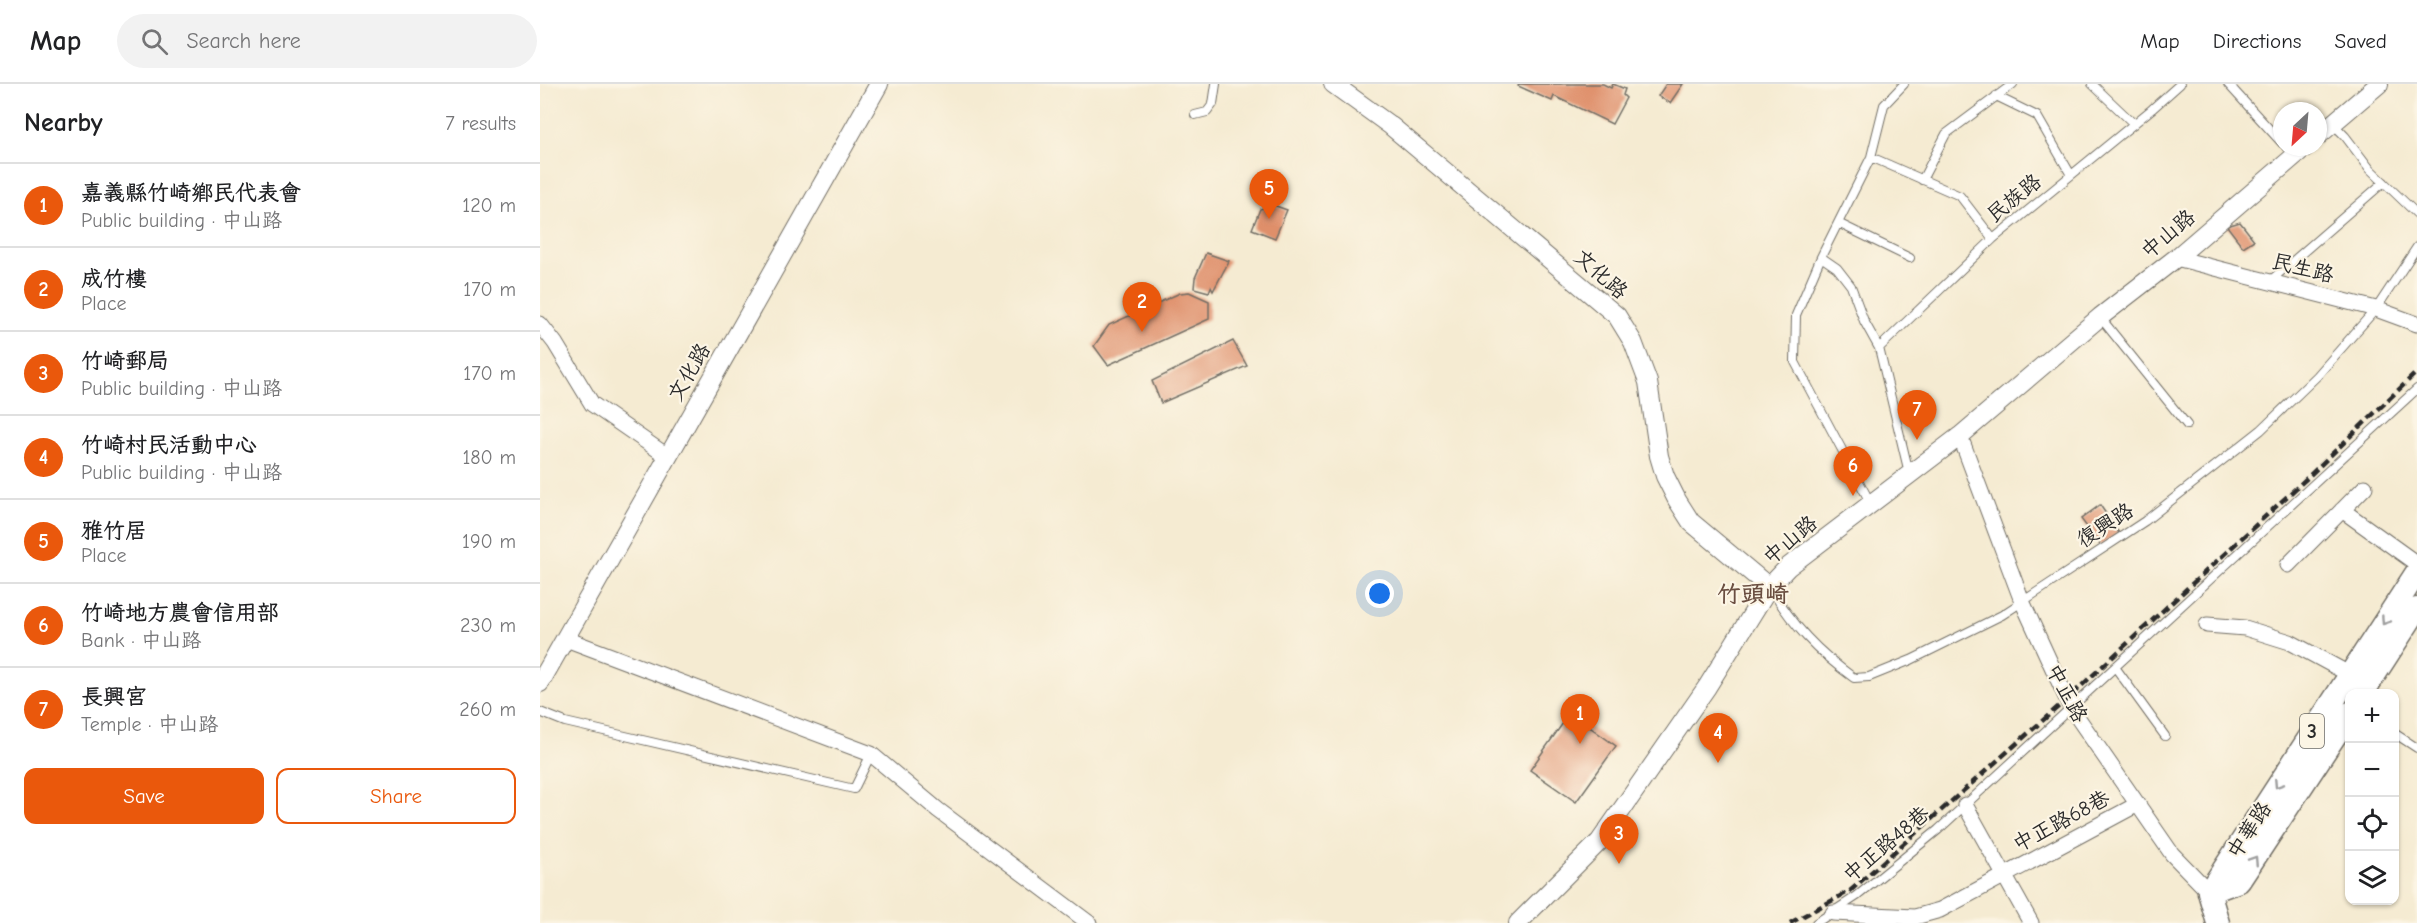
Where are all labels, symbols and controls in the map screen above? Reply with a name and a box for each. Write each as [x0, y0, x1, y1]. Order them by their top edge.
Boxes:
search box [117, 14, 537, 68]
text: Map [30, 25, 81, 57]
icon: search [138, 25, 171, 58]
text: Search here [186, 28, 301, 54]
text: Map [2140, 29, 2180, 53]
text: Directions [2213, 29, 2302, 53]
text: Saved [2335, 29, 2387, 53]
north arrow [2273, 102, 2327, 156]
text: Nearby [24, 108, 103, 138]
text: 7 results [445, 112, 516, 135]
street label: 民族路 [1982, 169, 2046, 227]
pin: 5 [1250, 170, 1288, 219]
text: 嘉義縣竹崎鄉民代表會 [81, 180, 301, 206]
text: 1 [40, 194, 47, 217]
text: 120 m [462, 194, 516, 217]
street label: 中山路 [2136, 205, 2200, 263]
text: Public building · 中山路 [81, 209, 282, 232]
street label: 文化路 [1569, 244, 1633, 304]
street label: 民生路 [2270, 249, 2336, 287]
text: 成竹樓 [81, 266, 147, 292]
text: 2 [39, 278, 48, 301]
text: 170 m [463, 278, 516, 301]
pin: 2 [1122, 282, 1162, 332]
text: Place [81, 292, 127, 315]
street label: 文化路 [663, 339, 715, 405]
text: 竹崎郵局 [81, 348, 169, 374]
text: 3 [39, 362, 48, 385]
text: 170 m [463, 362, 516, 385]
text: Public building · 中山路 [81, 377, 282, 400]
pin: 7 [1898, 390, 1936, 440]
text: 竹崎村民活動中心 [81, 432, 257, 458]
text: 4 [39, 446, 48, 469]
text: 180 m [462, 446, 516, 469]
pin: 6 [1834, 446, 1872, 496]
text: Public building · 中山路 [81, 461, 282, 484]
street label: 復興路 [2072, 498, 2138, 552]
street label: 中山路 [1758, 511, 1822, 569]
text: 雅竹居 [81, 518, 147, 544]
text: 5 [38, 530, 49, 553]
text: 190 m [462, 530, 516, 553]
text: Place [81, 544, 127, 567]
your location [1365, 579, 1394, 608]
district label: 竹頭崎 [1717, 580, 1789, 608]
text: 竹崎地方農會信用部 [81, 600, 279, 626]
text: 6 [38, 614, 49, 637]
text: 230 m [460, 614, 516, 637]
one-way arrow [2381, 614, 2392, 625]
text: Bank · 中山路 [81, 629, 201, 652]
street label: 中正路 [2042, 660, 2092, 726]
text: 長興宮 [81, 684, 147, 710]
map controls [2345, 689, 2399, 905]
button: + [2345, 689, 2399, 743]
pin: 1 [1560, 694, 1600, 744]
text: 7 [39, 698, 48, 721]
text: 260 m [459, 698, 516, 721]
text: Temple · 中山路 [81, 713, 218, 736]
pin: 4 [1698, 714, 1738, 763]
road number: 3 [2300, 714, 2324, 748]
button: − [2345, 743, 2399, 797]
button: Save [24, 768, 264, 824]
button: Share [276, 768, 516, 824]
one-way arrow [2274, 778, 2286, 788]
street label: 中正路68巷 [2008, 785, 2114, 857]
street label: 中華路 [2222, 797, 2276, 863]
button: locate [2345, 797, 2399, 851]
street label: 中正路48巷 [1838, 801, 1934, 887]
pin: 3 [1600, 814, 1638, 864]
button: layers [2345, 851, 2399, 905]
one-way arrow [2246, 855, 2257, 866]

